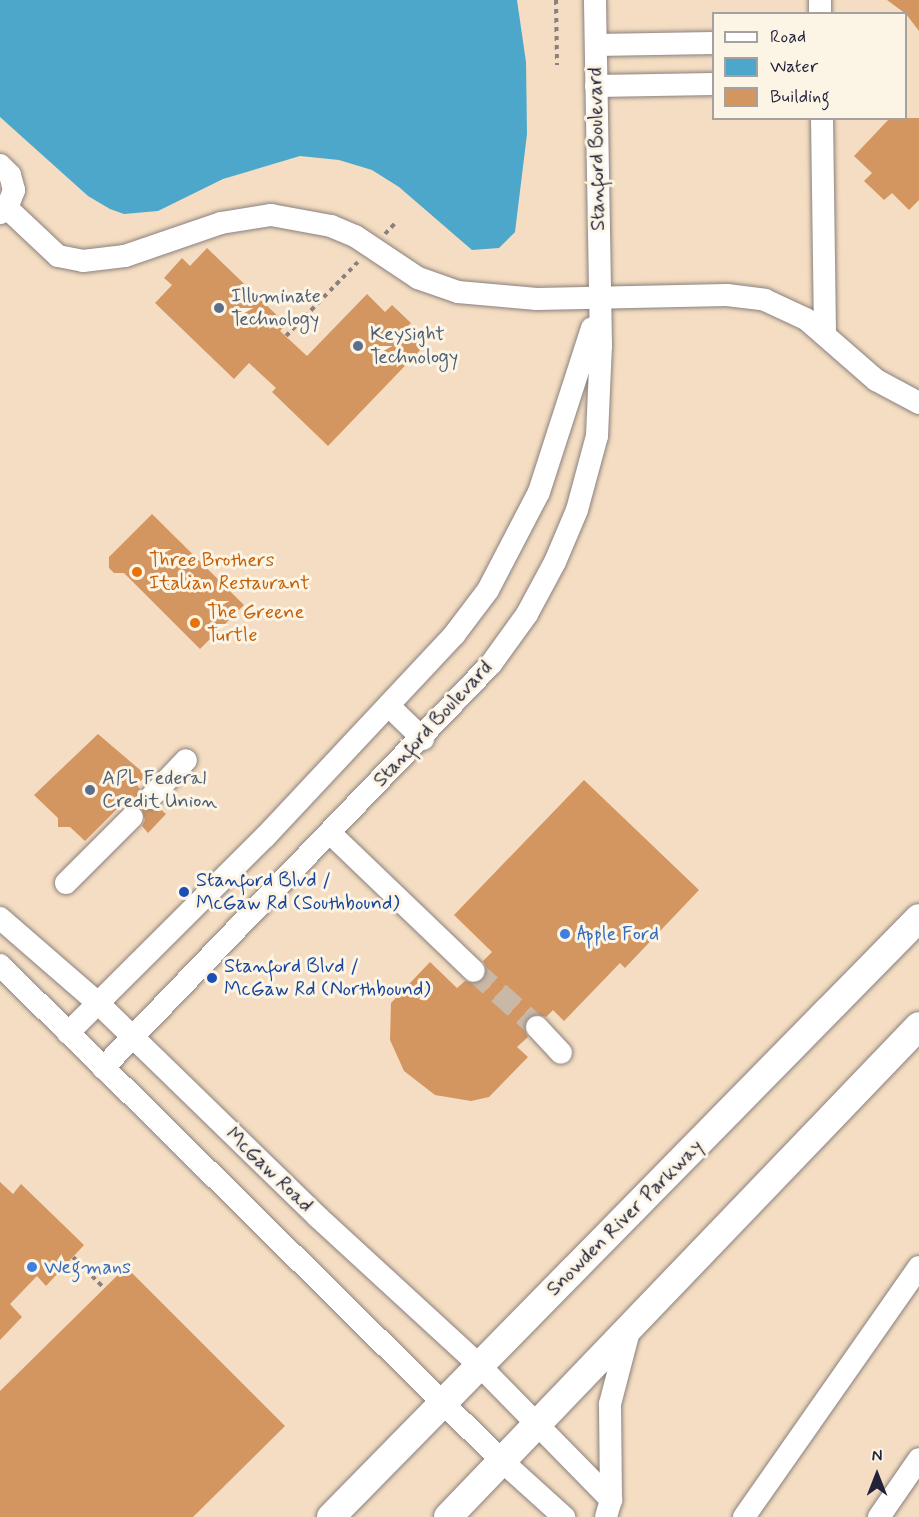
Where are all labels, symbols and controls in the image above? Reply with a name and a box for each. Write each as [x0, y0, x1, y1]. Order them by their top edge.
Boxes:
legend [712, 12, 907, 120]
text: Road [770, 25, 806, 49]
text: Water [770, 55, 818, 79]
street label: Stanford Boulevard [584, 68, 610, 230]
text: Building [770, 85, 830, 109]
place label: Illuminate Technology [231, 284, 321, 331]
marker: Illuminate Technology [212, 301, 226, 315]
place label: Keysight Technology [370, 322, 458, 369]
marker: Keysight Technology [351, 339, 365, 353]
place label: Three Brothers Italian Restaurant [149, 548, 310, 595]
marker: Three Brothers Italian Restaurant [130, 565, 144, 579]
place label: The Greene Turtle [207, 600, 307, 647]
marker: The Greene Turtle [188, 616, 202, 630]
street label: Stanford Boulevard [369, 657, 497, 791]
place label: APL Federal Credit Union [102, 766, 212, 813]
marker: APL Federal Credit Union [83, 783, 97, 797]
place label: Stanford Blvd / McGaw Rd (Southbound) [196, 868, 400, 915]
marker: Stanford Blvd / McGaw Rd (Southbound) [177, 885, 191, 899]
place label: Apple Ford [577, 922, 659, 946]
marker: Apple Ford [558, 927, 572, 941]
place label: Stanford Blvd / McGaw Rd (Northbound) [224, 954, 431, 1001]
marker: Stanford Blvd / McGaw Rd (Northbound) [205, 971, 219, 985]
street label: McGaw Road [221, 1123, 317, 1217]
street label: Snowden River Parkway [544, 1137, 706, 1299]
place label: Wegmans [44, 1255, 131, 1279]
marker: Wegmans [25, 1260, 39, 1274]
north arrow [847, 1445, 907, 1505]
text: N [872, 1446, 882, 1467]

